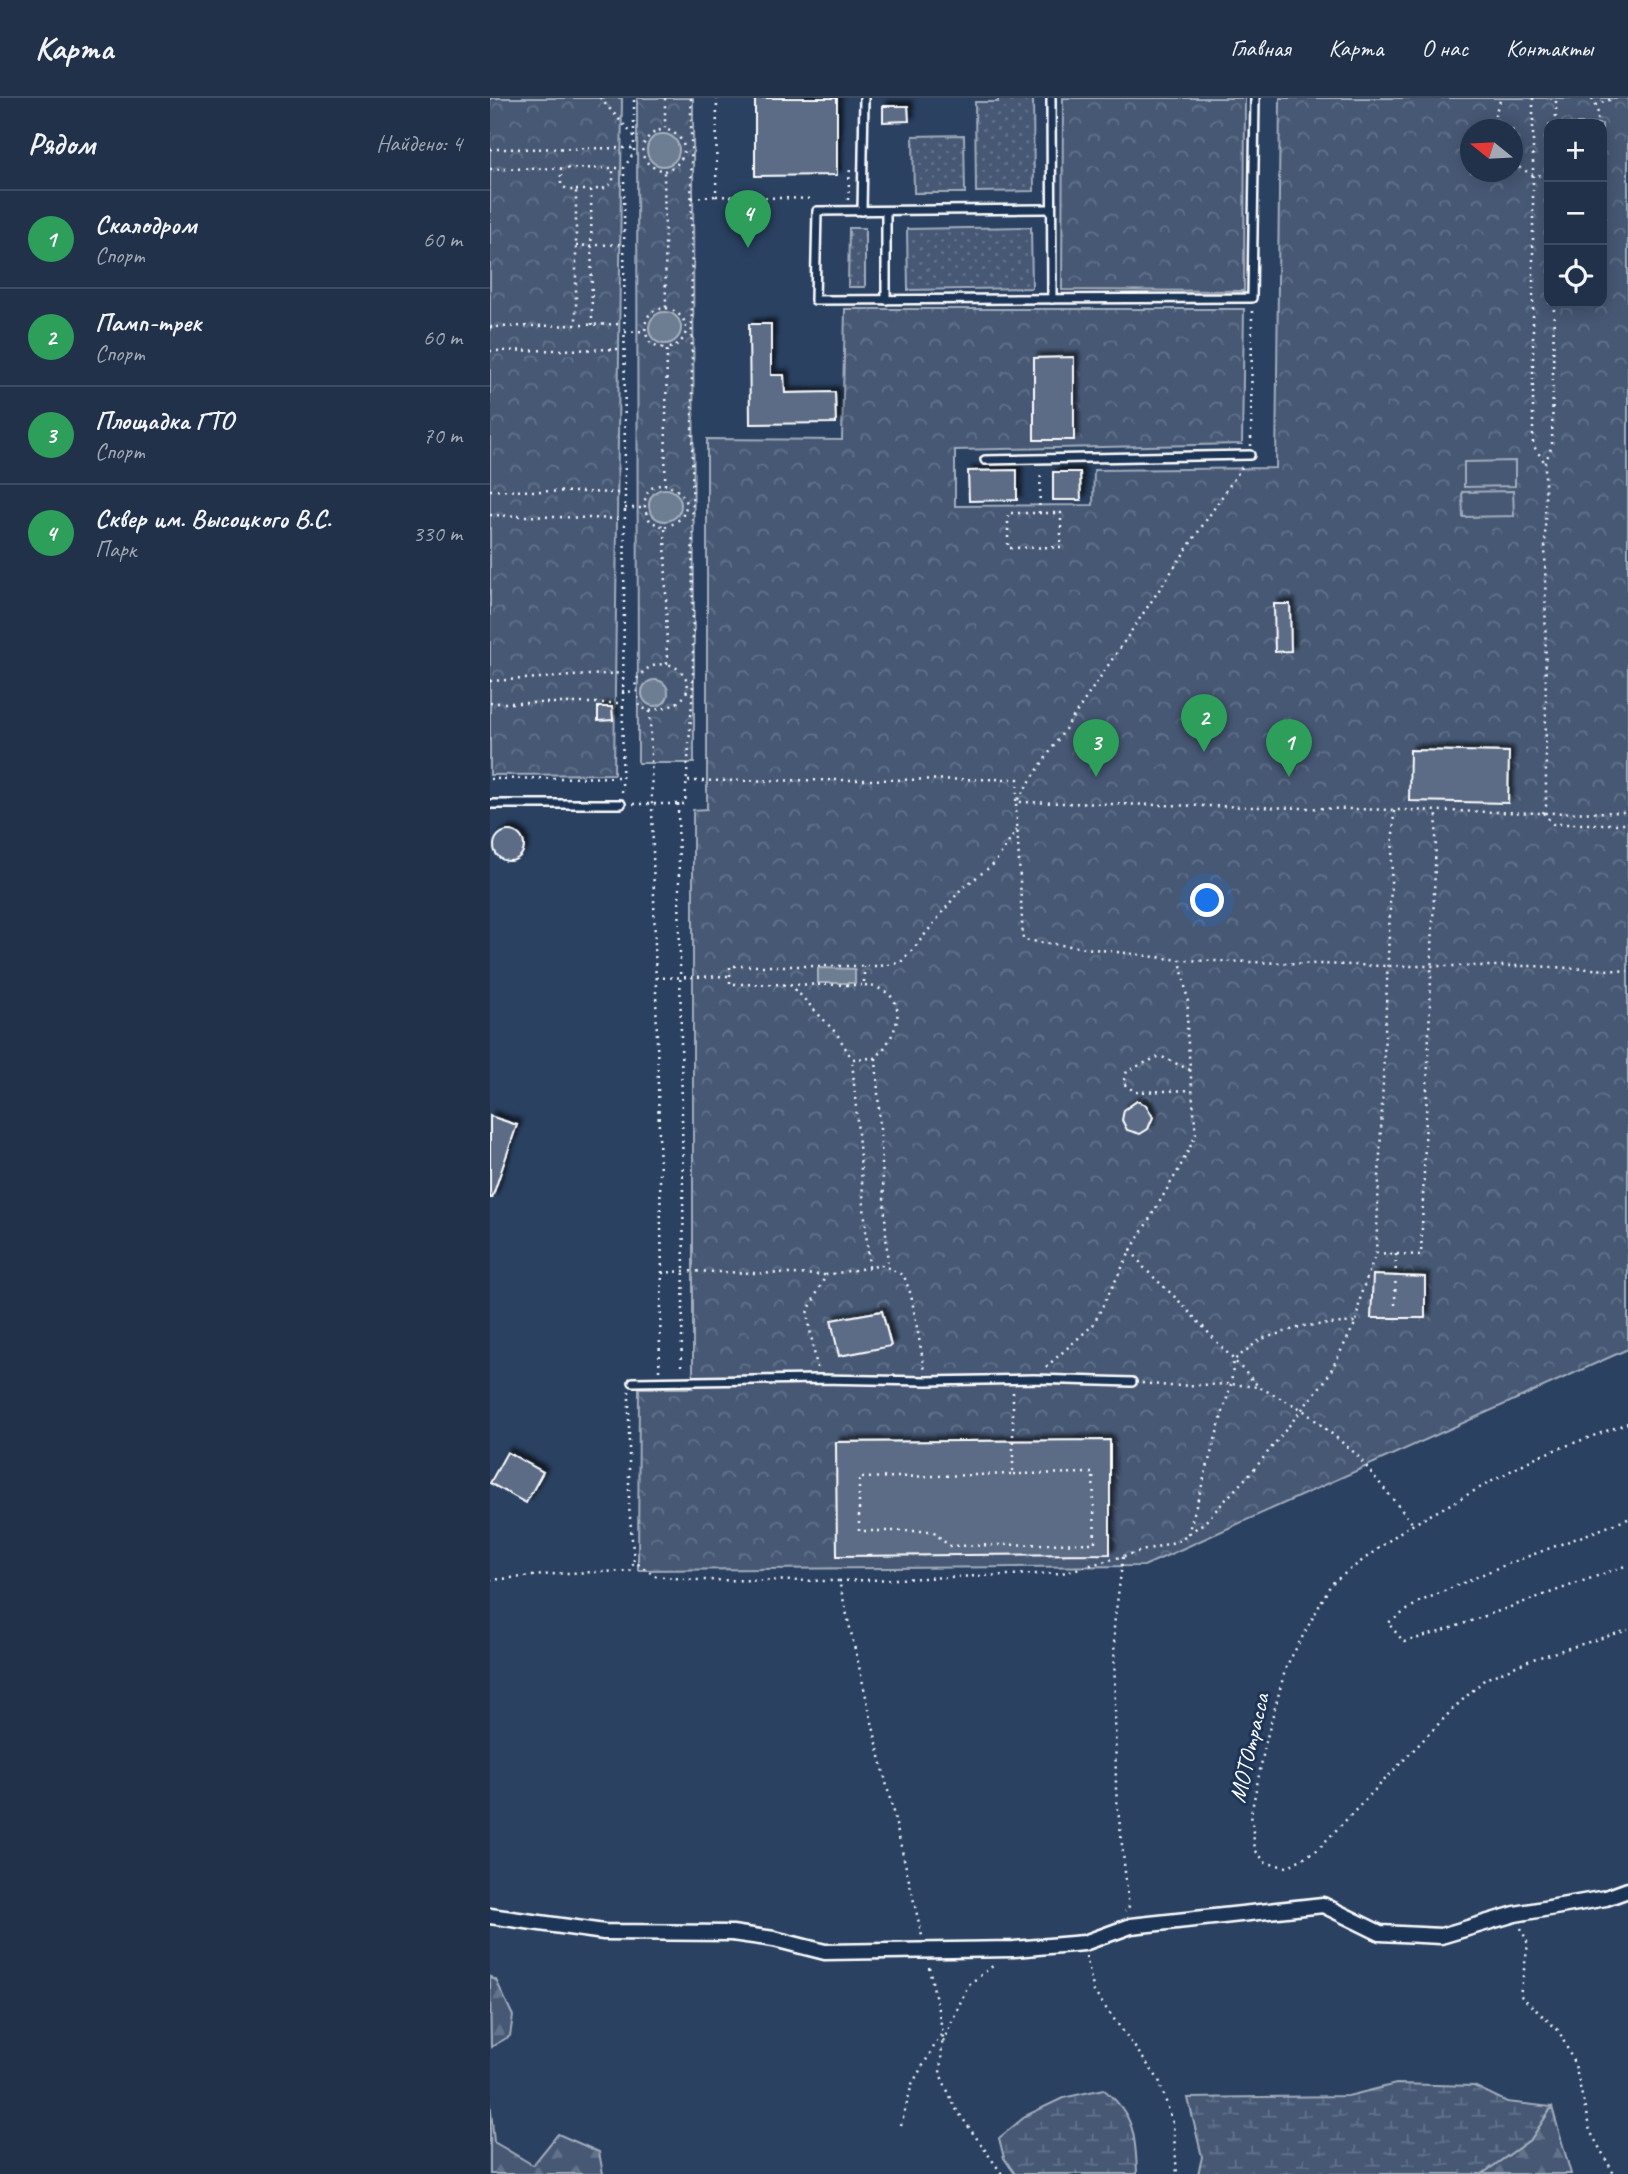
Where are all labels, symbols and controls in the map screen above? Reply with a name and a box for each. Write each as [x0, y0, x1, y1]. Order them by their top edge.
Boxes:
text: Карта [35, 27, 114, 69]
text: Главная [1230, 33, 1291, 63]
text: Карта [1329, 33, 1383, 63]
text: О нас [1421, 33, 1468, 63]
text: Контакты [1506, 33, 1593, 63]
north arrow [1460, 119, 1523, 182]
map controls [1544, 119, 1607, 308]
button: + [1544, 119, 1607, 182]
text: Рядом [28, 125, 95, 163]
text: Найдено: 4 [376, 129, 462, 158]
button: − [1544, 182, 1607, 245]
pin: 4 [725, 190, 771, 248]
text: Скалодром [95, 208, 196, 241]
text: 1 [46, 225, 56, 254]
text: 60 m [423, 225, 462, 254]
text: Спорт [95, 241, 145, 270]
button: locate [1544, 245, 1607, 308]
text: Памп-трек [95, 306, 202, 339]
text: 2 [46, 323, 56, 352]
text: 60 m [423, 323, 462, 352]
text: Спорт [95, 339, 145, 368]
text: Площадка ГТО [95, 404, 233, 437]
text: 3 [46, 421, 56, 450]
text: 70 m [423, 421, 462, 450]
text: Спорт [95, 437, 145, 466]
text: Сквер им. Высоцкого В.С. [95, 502, 331, 535]
text: 4 [46, 519, 56, 548]
text: 330 m [413, 519, 462, 548]
text: Парк [95, 535, 136, 564]
pin: 2 [1181, 694, 1227, 752]
pin: 3 [1073, 719, 1119, 777]
pin: 1 [1266, 719, 1312, 777]
your location [1190, 883, 1224, 917]
street label: МОТОтрасса [1222, 1689, 1276, 1805]

